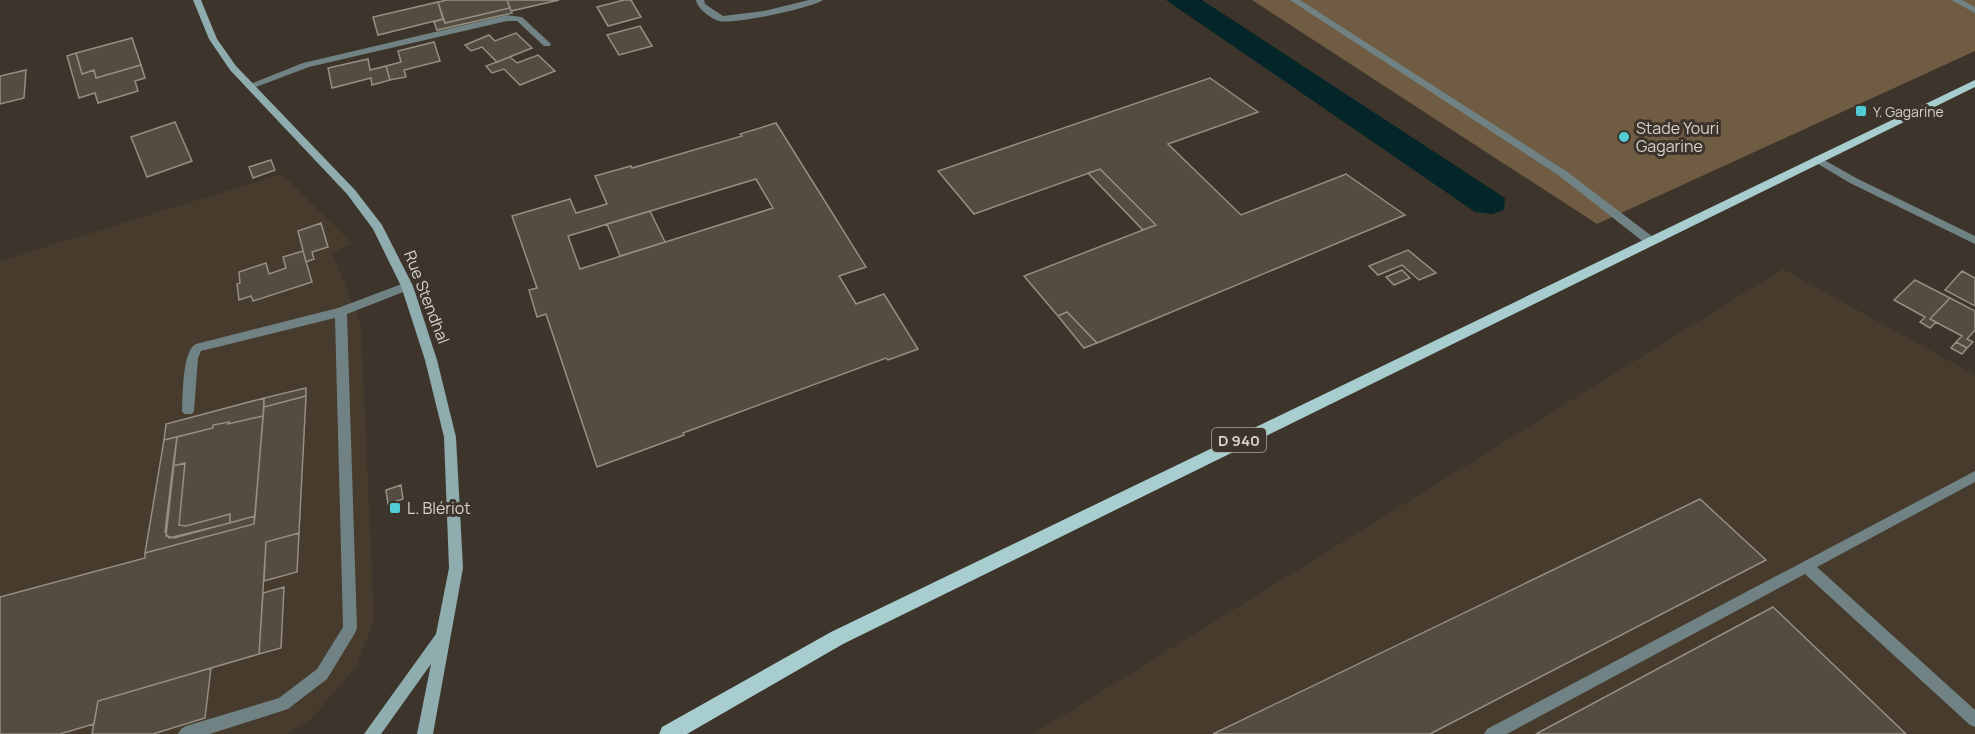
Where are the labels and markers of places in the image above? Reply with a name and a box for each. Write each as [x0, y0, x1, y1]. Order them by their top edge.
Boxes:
place label: Y. Gagarine [1873, 102, 1944, 121]
marker: Y. Gagarine [1854, 104, 1868, 118]
place label: Stade Youri Gagarine [1636, 117, 1719, 157]
marker: Stade Youri Gagarine [1617, 130, 1631, 144]
place label: L. Blériot [407, 497, 471, 519]
marker: L. Blériot [388, 501, 402, 515]

